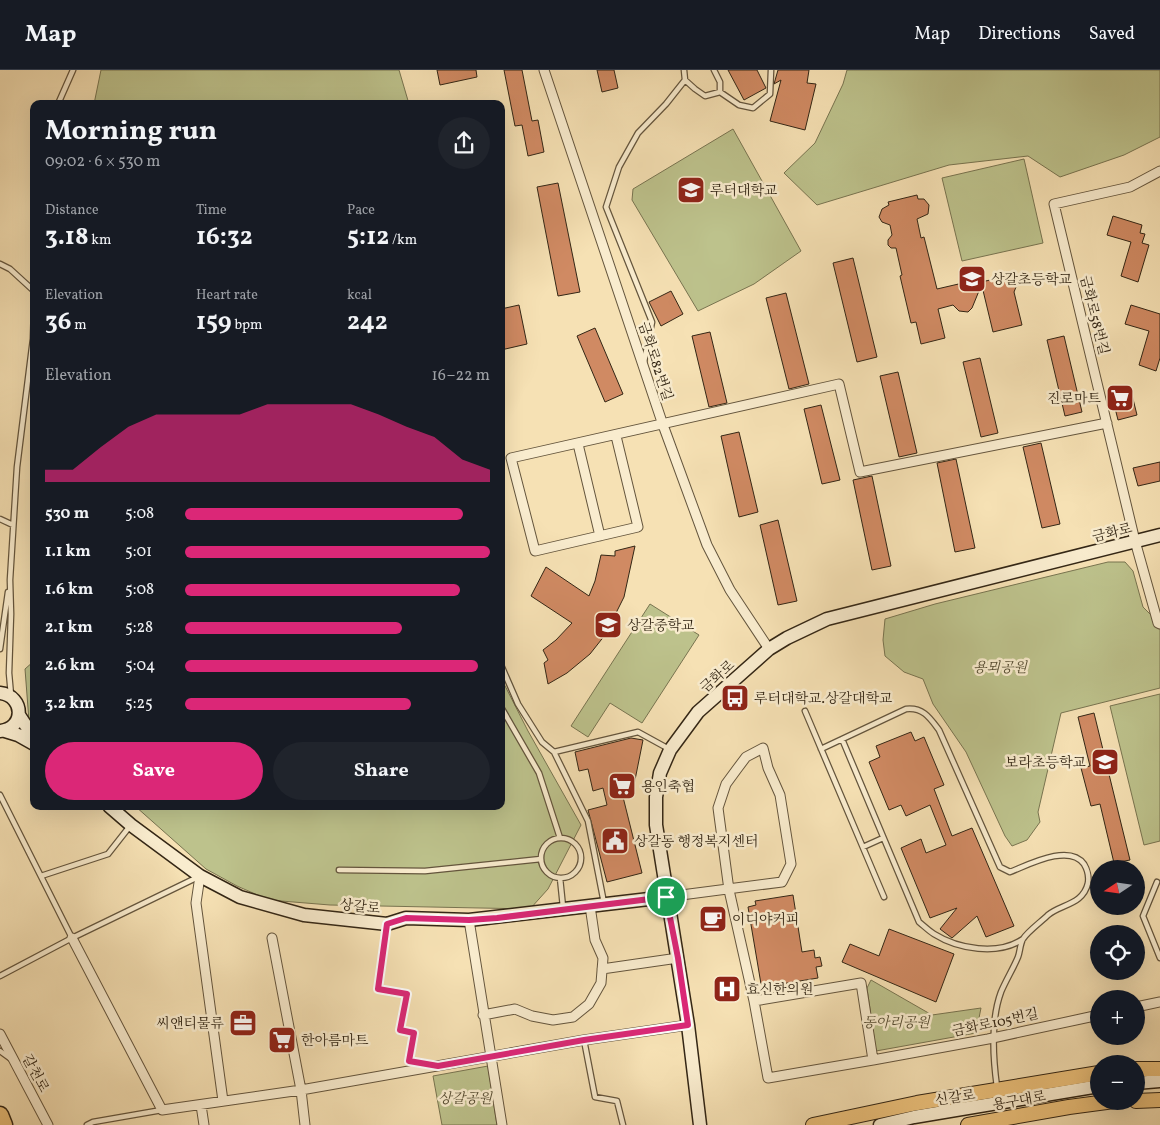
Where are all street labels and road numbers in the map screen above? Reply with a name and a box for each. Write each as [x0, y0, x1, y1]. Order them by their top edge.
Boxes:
street label: 금화로58번길 [1074, 274, 1113, 357]
street label: 금화로82번길 [633, 319, 676, 404]
street label: 금화로 [1090, 519, 1135, 548]
street label: 금화로 [697, 656, 740, 698]
street label: 상갈로 [339, 896, 381, 919]
street label: 금화로105번길 [950, 1005, 1040, 1042]
street label: 갈천로 [17, 1051, 53, 1096]
street label: 신갈로 [934, 1086, 977, 1111]
street label: 용구대로 [991, 1087, 1048, 1116]

